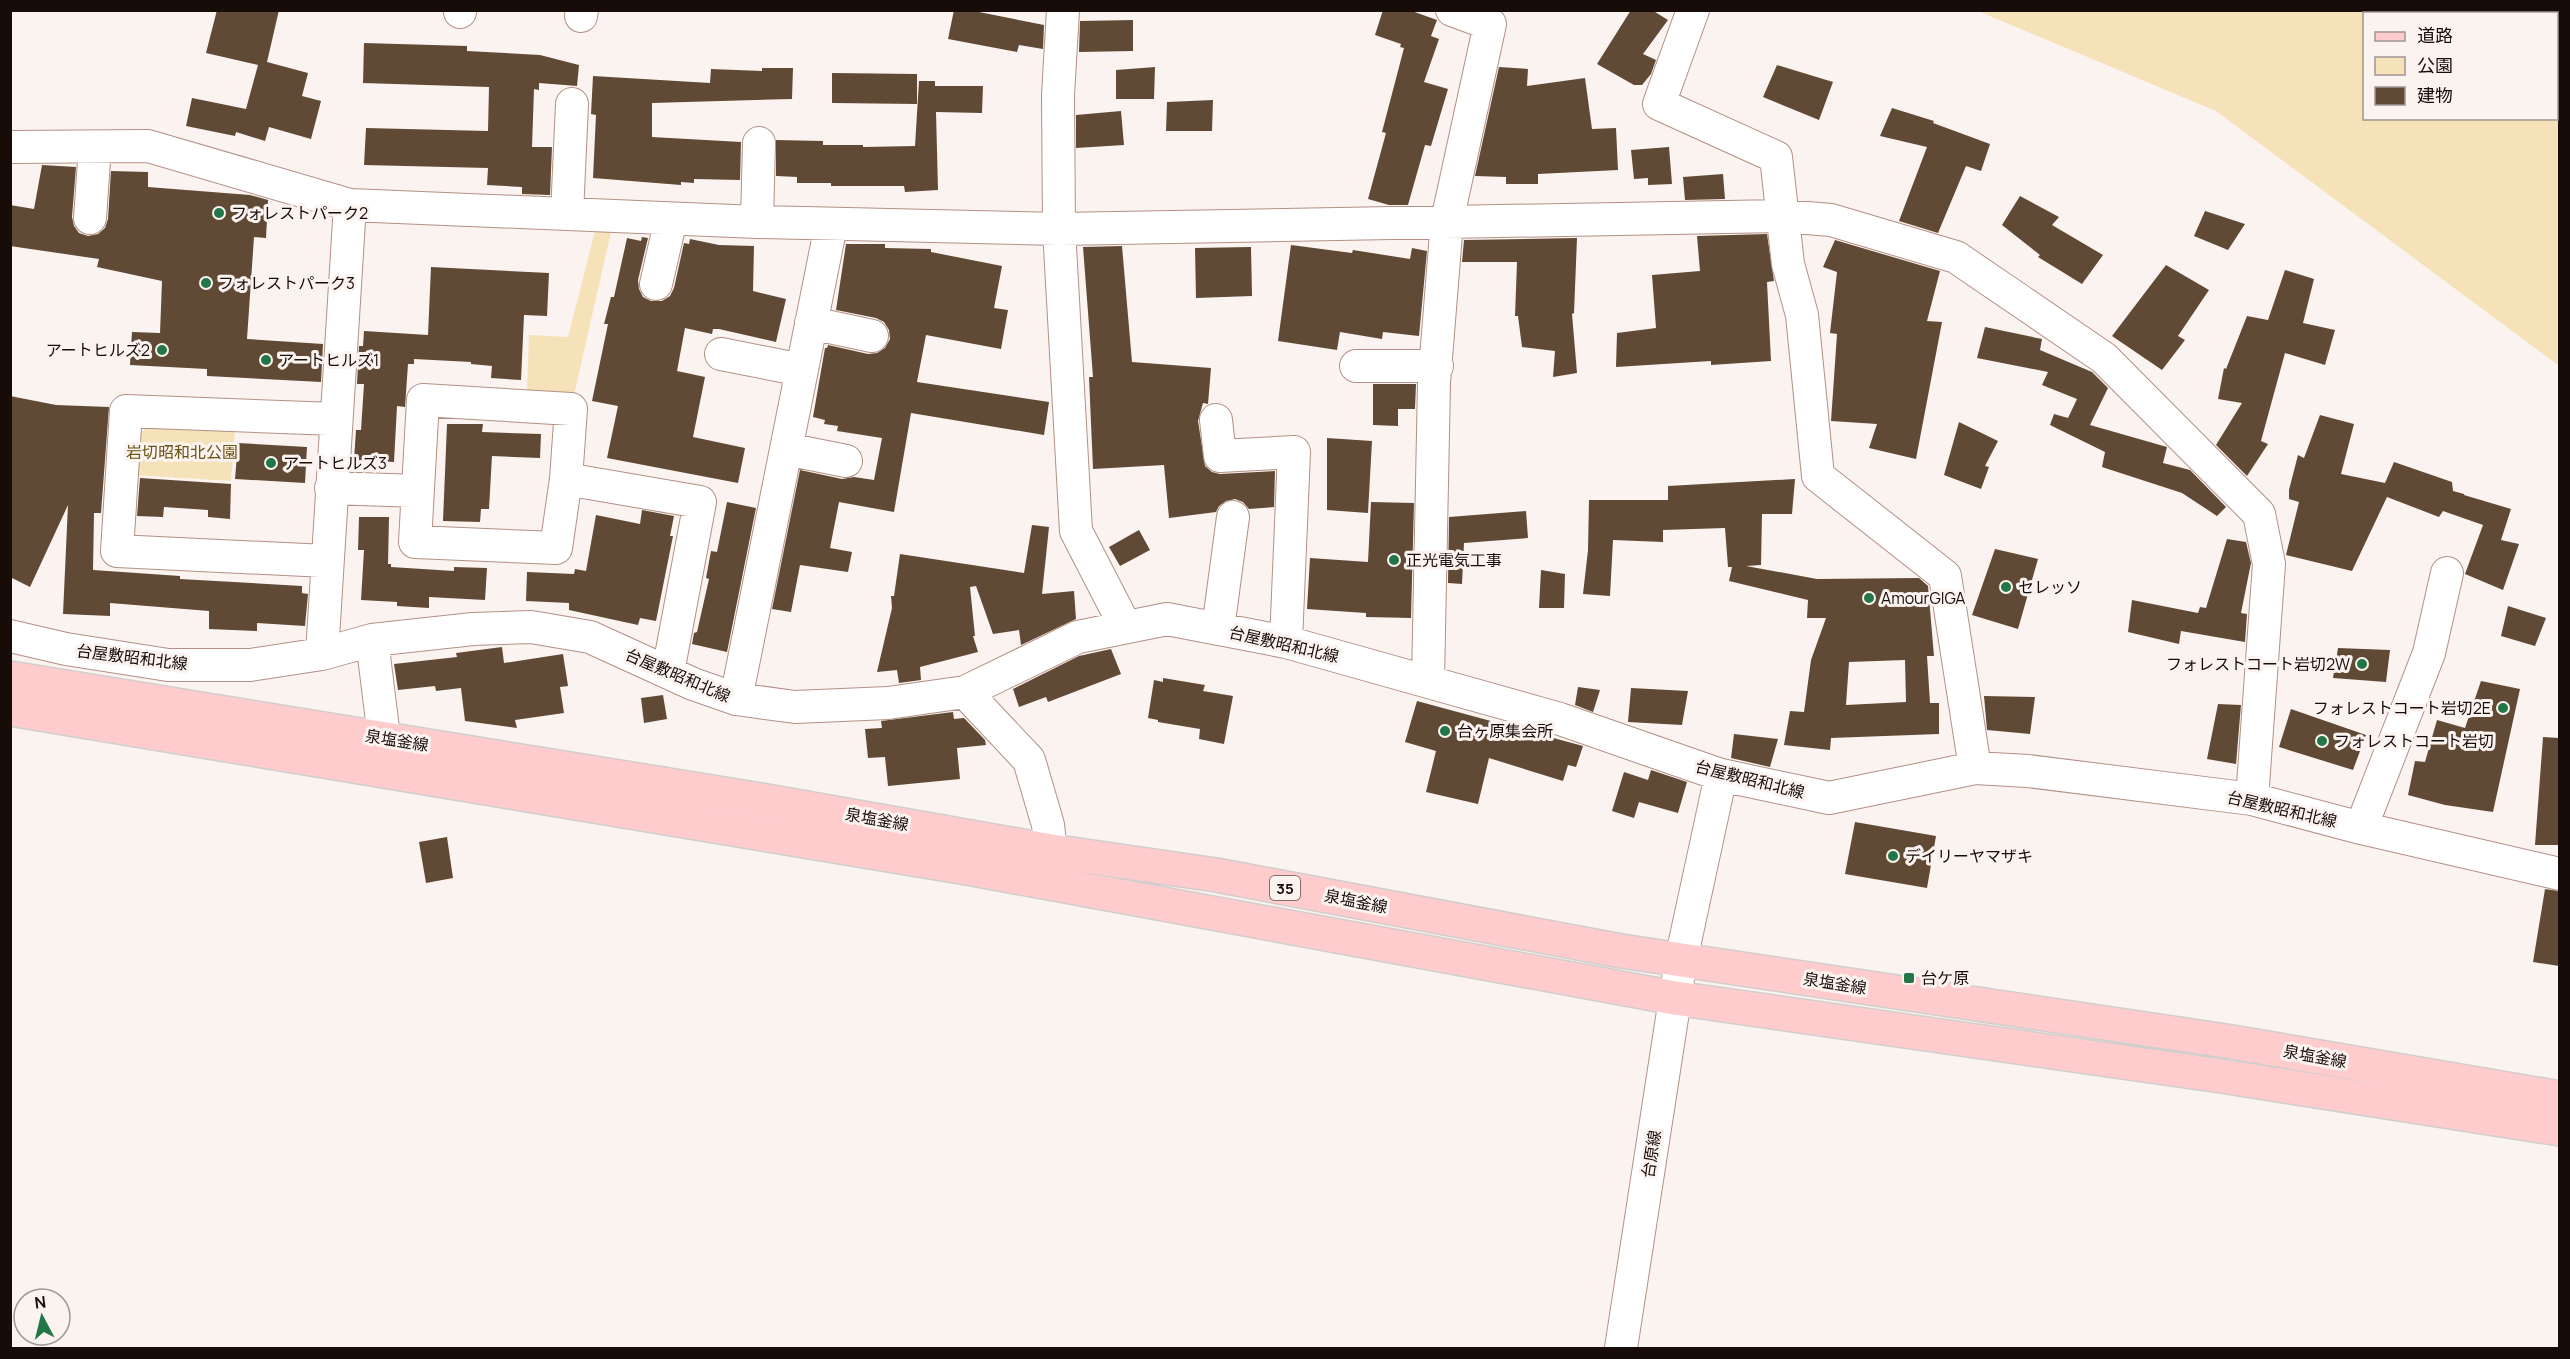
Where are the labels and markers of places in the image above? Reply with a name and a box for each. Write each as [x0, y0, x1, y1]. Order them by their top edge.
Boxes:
place label: フォレストパーク2 [231, 202, 368, 224]
marker: フォレストパーク2 [212, 206, 226, 220]
place label: フォレストパーク3 [218, 272, 355, 294]
marker: フォレストパーク3 [199, 276, 213, 290]
place label: アートヒルズ2 [46, 339, 150, 361]
marker: アートヒルズ2 [155, 343, 169, 357]
place label: アートヒルズ1 [278, 349, 379, 371]
marker: アートヒルズ1 [259, 353, 273, 367]
place label: アートヒルズ3 [283, 452, 387, 474]
marker: アートヒルズ3 [264, 456, 278, 470]
place label: 正光電気工事 [1406, 549, 1502, 571]
marker: 正光電気工事 [1387, 553, 1401, 567]
place label: セレッソ [2018, 576, 2082, 598]
marker: セレッソ [1999, 580, 2013, 594]
place label: AmourGIGA [1881, 587, 1966, 609]
marker: AmourGIGA [1862, 591, 1876, 605]
place label: フォレストコート岩切2W [2166, 653, 2350, 675]
marker: フォレストコート岩切2W [2355, 657, 2369, 671]
place label: フォレストコート岩切2E [2313, 697, 2491, 719]
marker: フォレストコート岩切2E [2496, 701, 2510, 715]
place label: 台ヶ原集会所 [1457, 720, 1553, 742]
marker: 台ヶ原集会所 [1438, 724, 1452, 738]
place label: フォレストコート岩切 [2334, 730, 2494, 752]
marker: フォレストコート岩切 [2315, 734, 2329, 748]
place label: デイリーヤマザキ [1905, 845, 2033, 867]
marker: デイリーヤマザキ [1886, 849, 1900, 863]
place label: 台ケ原 [1921, 967, 1969, 989]
marker: 台ケ原 [1902, 971, 1916, 985]

